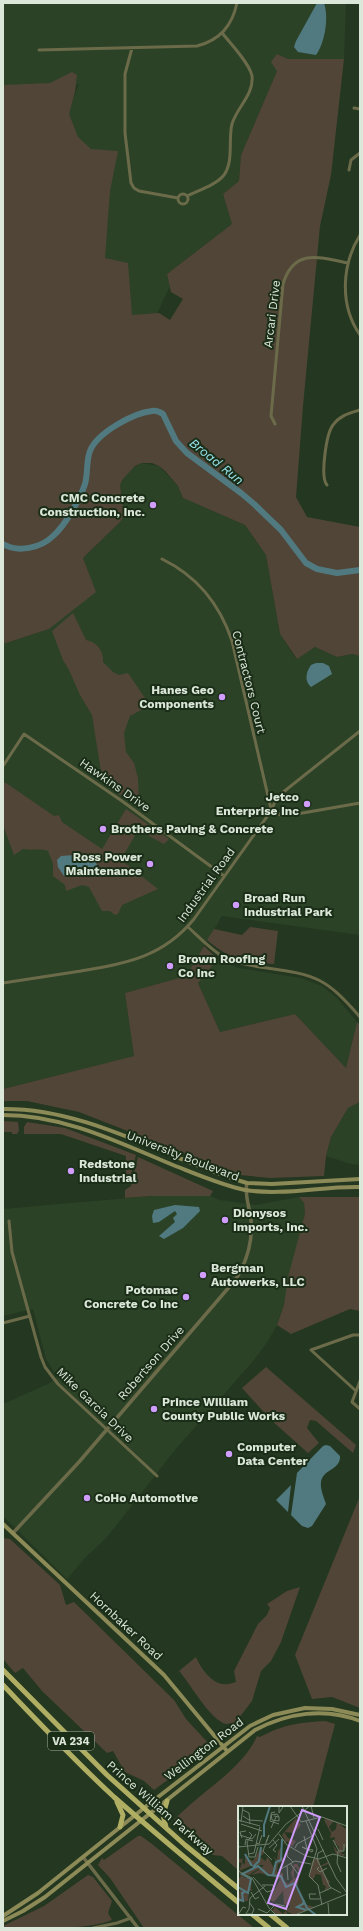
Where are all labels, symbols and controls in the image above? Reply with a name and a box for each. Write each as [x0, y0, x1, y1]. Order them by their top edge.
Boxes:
street label: Arcari Drive [261, 279, 283, 349]
water label: Broad Run [187, 435, 247, 488]
place label: CMC Concrete Construction, Inc. [39, 491, 145, 519]
marker: CMC Concrete Construction, Inc. [148, 500, 158, 510]
street label: Contractors Court [229, 629, 269, 735]
place label: Hanes Geo Components [139, 683, 215, 711]
marker: Hanes Geo Components [217, 692, 227, 702]
street label: Hawkins Drive [77, 755, 153, 815]
place label: Jetco Enterprise Inc [216, 790, 299, 818]
marker: Jetco Enterprise Inc [302, 799, 312, 809]
place label: Brothers Paving & Concrete [111, 822, 274, 836]
marker: Brothers Paving & Concrete [98, 824, 108, 834]
street label: Industrial Road [174, 845, 238, 925]
place label: Ross Power Maintenance [65, 850, 143, 878]
marker: Ross Power Maintenance [145, 859, 155, 869]
place label: Broad Run Industrial Park [244, 891, 333, 919]
marker: Broad Run Industrial Park [231, 900, 241, 910]
place label: Brown Roofing Co Inc [178, 952, 265, 980]
marker: Brown Roofing Co Inc [165, 961, 175, 971]
street label: University Boulevard [125, 1128, 241, 1184]
place label: Redstone Industrial [79, 1157, 136, 1185]
marker: Redstone Industrial [66, 1166, 76, 1176]
place label: Dionysos Imports, Inc. [233, 1206, 308, 1234]
marker: Dionysos Imports, Inc. [220, 1215, 230, 1225]
place label: Bergman Autowerks, LLC [211, 1261, 305, 1289]
marker: Bergman Autowerks, LLC [198, 1270, 208, 1280]
place label: Potomac Concrete Co Inc [84, 1283, 178, 1311]
marker: Potomac Concrete Co Inc [181, 1292, 191, 1302]
street label: Robertson Drive [115, 1323, 187, 1403]
street label: Mike Garcia Drive [54, 1365, 136, 1445]
place label: Prince William County Public Works [162, 1395, 286, 1423]
marker: Prince William County Public Works [149, 1404, 159, 1414]
place label: Computer Data Center [237, 1440, 309, 1468]
marker: Computer Data Center [224, 1449, 234, 1459]
place label: CoHo Automotive [95, 1491, 198, 1505]
marker: CoHo Automotive [82, 1493, 92, 1503]
street label: Hornbaker Road [87, 1589, 165, 1663]
street label: Wellington Road [162, 1715, 246, 1783]
road number: VA 234 [48, 1732, 94, 1750]
street label: Prince William Parkway [104, 1758, 217, 1858]
inset map [238, 1806, 347, 1915]

